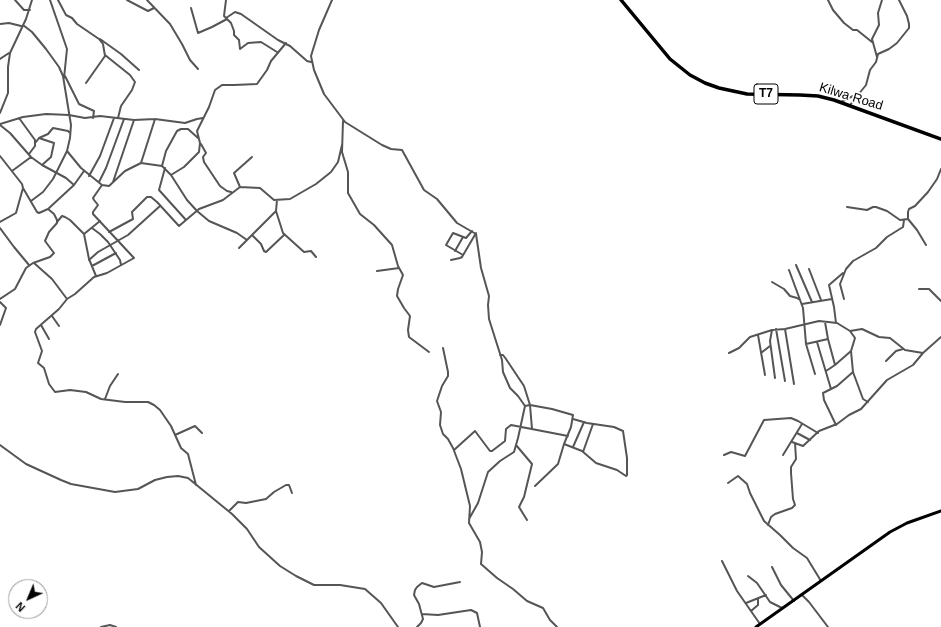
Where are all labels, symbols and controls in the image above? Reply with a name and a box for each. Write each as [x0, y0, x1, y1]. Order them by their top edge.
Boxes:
street label: Kilwa Road [817, 80, 885, 114]
road number: T7 [754, 84, 778, 104]
north arrow [8, 579, 48, 619]
text: N [13, 600, 27, 614]

